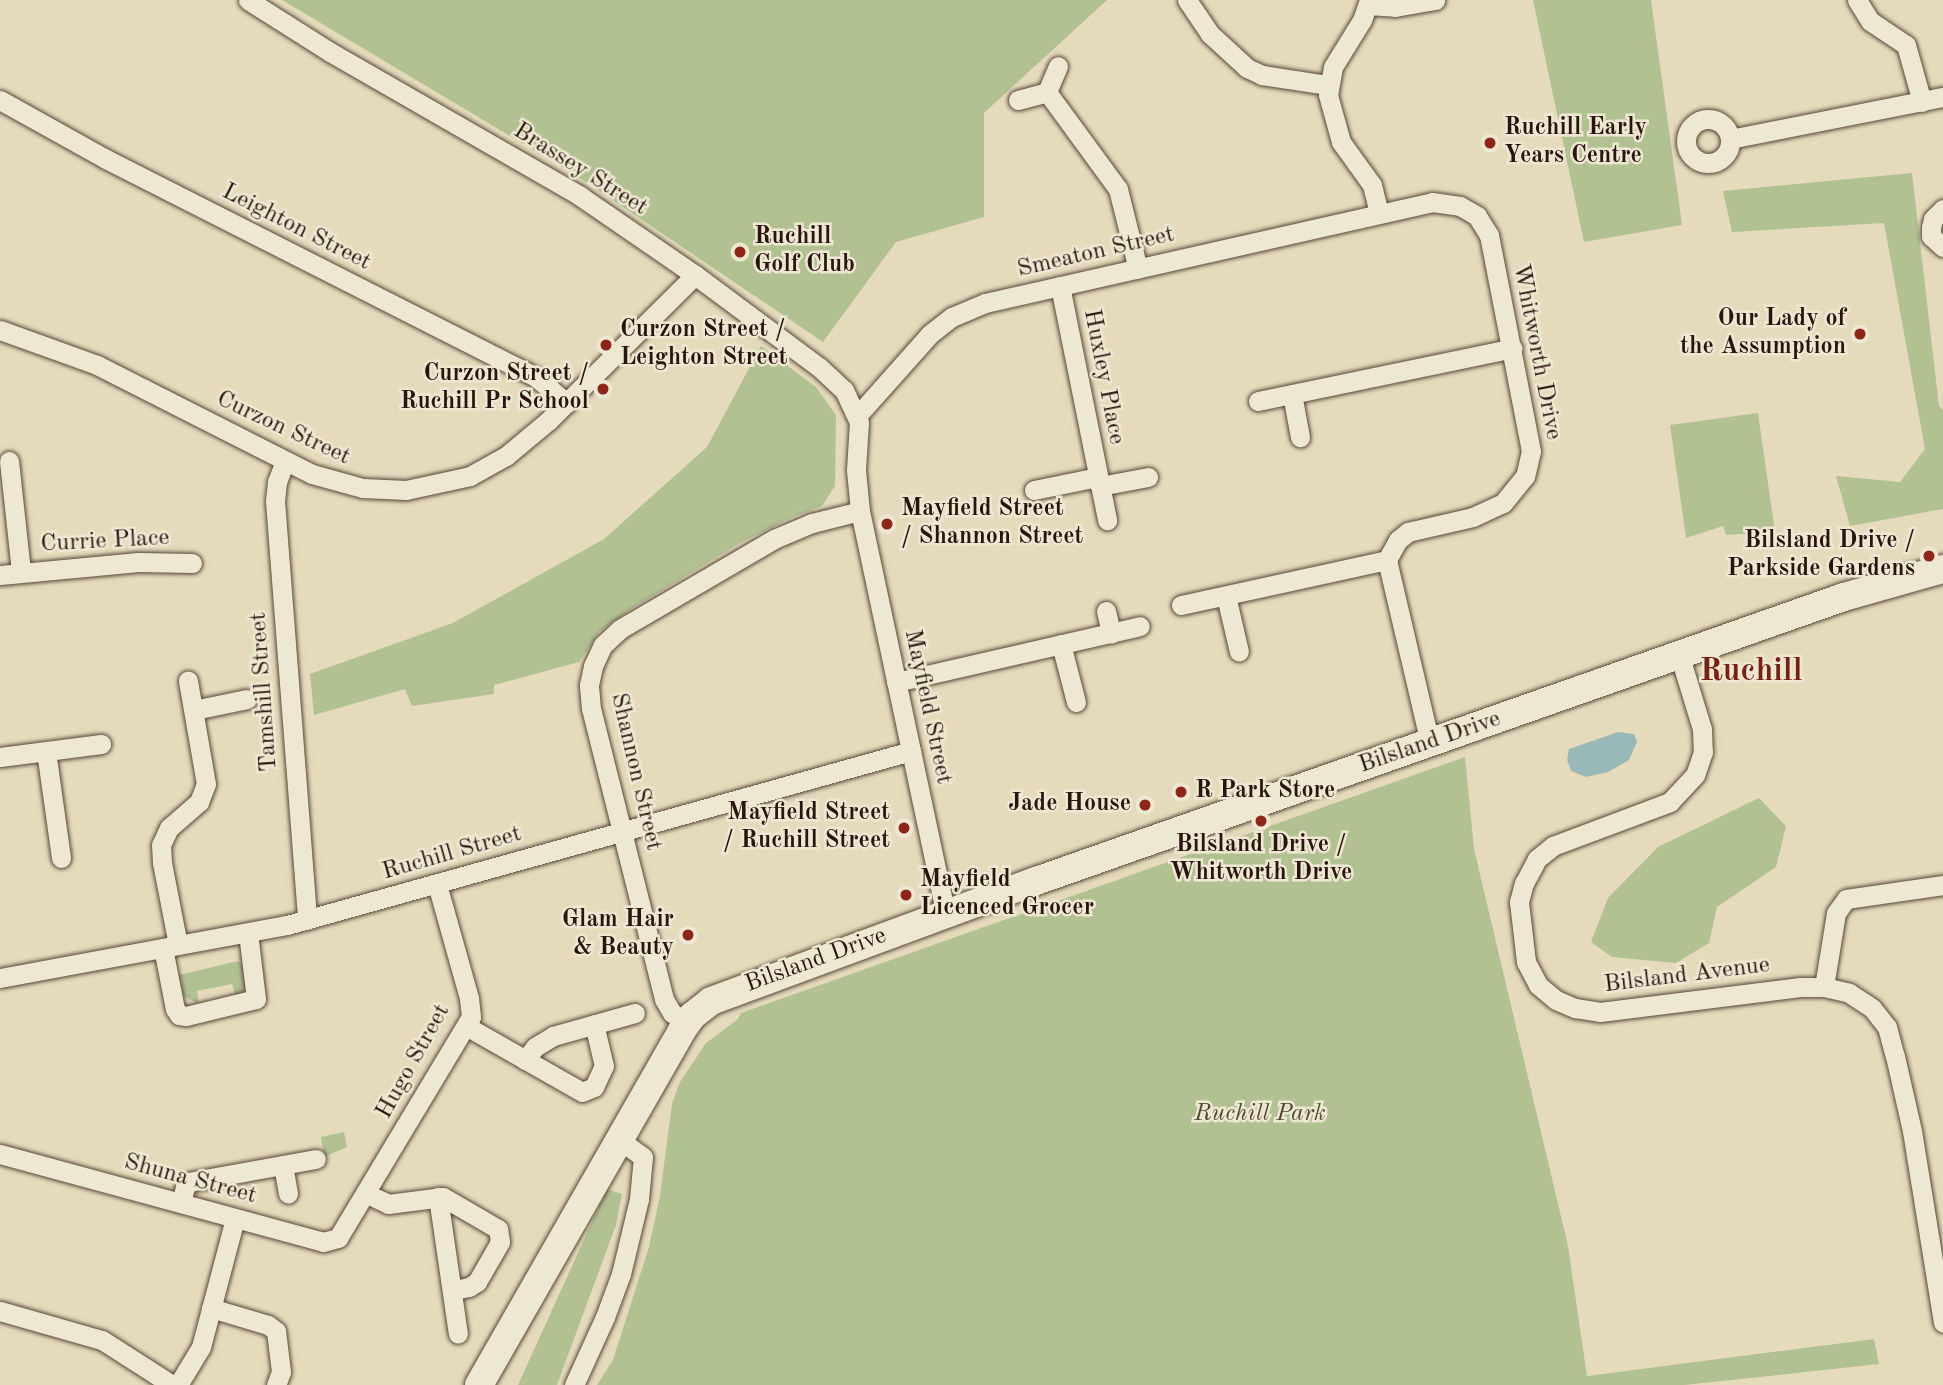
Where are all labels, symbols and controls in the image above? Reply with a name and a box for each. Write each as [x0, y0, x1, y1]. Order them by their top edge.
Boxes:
place label: Ruchill Early Years Centre [1504, 115, 1647, 171]
street label: Brassey Street [507, 117, 653, 223]
marker: Ruchill Early Years Centre [1482, 135, 1498, 151]
street label: Leighton Street [217, 178, 375, 278]
street label: Smeaton Street [1015, 221, 1177, 285]
place label: Ruchill Golf Club [754, 224, 855, 280]
marker: Ruchill Golf Club [732, 244, 748, 260]
street label: Whitworth Drive [1505, 262, 1567, 442]
place label: Our Lady of the Assumption [1680, 306, 1846, 362]
street label: Huxley Place [1076, 307, 1130, 447]
place label: Curzon Street / Leighton Street [620, 317, 788, 373]
marker: Our Lady of the Assumption [1852, 326, 1868, 342]
marker: Curzon Street / Leighton Street [598, 337, 614, 353]
place label: Curzon Street / Ruchill Pr School [400, 361, 589, 417]
marker: Curzon Street / Ruchill Pr School [595, 381, 611, 397]
street label: Curzon Street [211, 385, 355, 473]
place label: Mayfield Street / Shannon Street [901, 496, 1083, 552]
marker: Mayfield Street / Shannon Street [879, 516, 895, 532]
street label: Currie Place [40, 524, 170, 560]
place label: Bilsland Drive / Parkside Gardens [1727, 528, 1915, 584]
marker: Bilsland Drive / Parkside Gardens [1921, 548, 1937, 564]
street label: Tamshill Street [245, 611, 285, 773]
street label: Mayfield Street [897, 627, 957, 787]
district label: Ruchill [1699, 653, 1803, 691]
street label: Shannon Street [603, 690, 667, 854]
street label: Bilsland Drive [1355, 705, 1505, 781]
place label: R Park Store [1195, 778, 1335, 806]
marker: R Park Store [1173, 784, 1189, 800]
place label: Jade House [1008, 791, 1131, 819]
marker: Jade House [1137, 797, 1153, 813]
place label: Mayfield Street / Ruchill Street [723, 800, 890, 856]
marker: Bilsland Drive / Whitworth Drive [1253, 813, 1269, 829]
street label: Ruchill Street [379, 820, 525, 888]
marker: Mayfield Street / Ruchill Street [896, 820, 912, 836]
place label: Bilsland Drive / Whitworth Drive [1170, 832, 1352, 888]
place label: Mayfield Licenced Grocer [920, 867, 1094, 923]
marker: Mayfield Licenced Grocer [898, 887, 914, 903]
place label: Glam Hair & Beauty [562, 907, 674, 963]
street label: Bilsland Drive [741, 922, 891, 1000]
marker: Glam Hair & Beauty [680, 927, 696, 943]
street label: Bilsland Avenue [1603, 952, 1771, 1000]
street label: Hugo Street [371, 1000, 457, 1124]
park label: Ruchill Park [1194, 1101, 1326, 1129]
street label: Shuna Street [121, 1149, 259, 1211]

